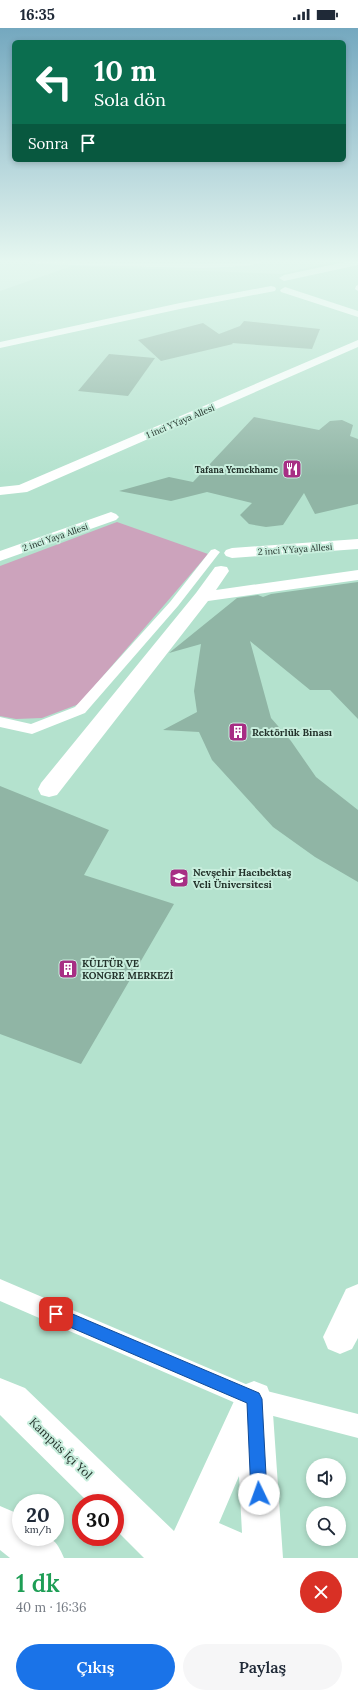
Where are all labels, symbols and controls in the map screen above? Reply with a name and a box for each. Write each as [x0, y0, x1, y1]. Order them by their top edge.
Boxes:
text: 16:35 [20, 5, 55, 24]
text: 10 m [94, 53, 156, 89]
icon: left [28, 56, 80, 108]
text: Sola dön [94, 88, 166, 111]
icon: arrive [77, 132, 99, 154]
text: Sonra [28, 134, 69, 153]
street label: 1 inci YYaya Allesi [144, 401, 216, 440]
restaurant icon: Tafana Yemekhame [281, 458, 303, 480]
place label: Tafana Yemekhame [195, 464, 278, 475]
street label: 2 inci Yaya Allesi [21, 520, 90, 553]
street label: 2 inci YYaya Allesi [257, 541, 333, 557]
building icon: Rektörlük Binası [227, 721, 249, 743]
place label: Rektörlük Binası [252, 726, 333, 739]
place label: Nevşehir Hacıbektaş Veli Üniversitesi [193, 866, 291, 891]
school or university icon: Nevşehir Hacıbektaş Veli Üniversitesi [168, 867, 190, 889]
place label: KÜLTÜR VE KONGRE MERKEZİ [82, 957, 173, 982]
building icon: KÜLTÜR VE KONGRE MERKEZİ [57, 958, 79, 980]
pin [39, 1297, 73, 1331]
icon: arrive [45, 1303, 67, 1325]
street label: Kampüs İçi Yol [26, 1414, 96, 1482]
map controls [306, 1458, 346, 1546]
button: sound [306, 1458, 346, 1498]
position arrow [238, 1473, 280, 1515]
speed limit sign: 30 [72, 1494, 124, 1546]
text: 20 [26, 1502, 50, 1527]
button: search [306, 1506, 346, 1546]
text: km/h [24, 1523, 52, 1536]
text: 1 dk [16, 1568, 60, 1599]
button: close [300, 1571, 342, 1613]
text: 40 m · 16:36 [16, 1599, 87, 1616]
button: Çıkış [16, 1644, 175, 1690]
button: Paylaş [183, 1644, 342, 1690]

